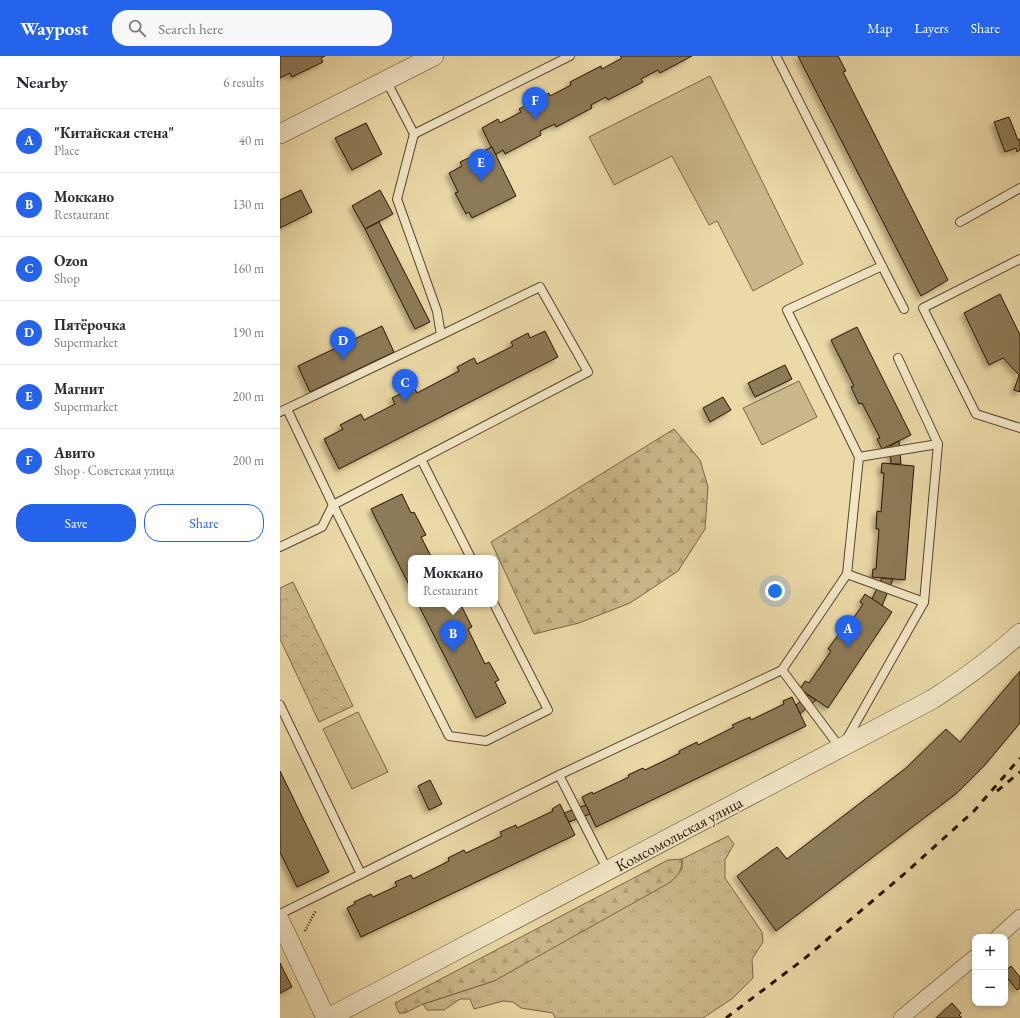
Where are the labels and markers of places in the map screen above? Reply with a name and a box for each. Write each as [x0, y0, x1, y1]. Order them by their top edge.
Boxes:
pin: F [522, 87, 548, 120]
pin: E [468, 149, 494, 182]
pin: D [330, 327, 356, 360]
pin: C [392, 369, 418, 402]
pin: A [835, 615, 861, 648]
pin: B [440, 620, 466, 653]

